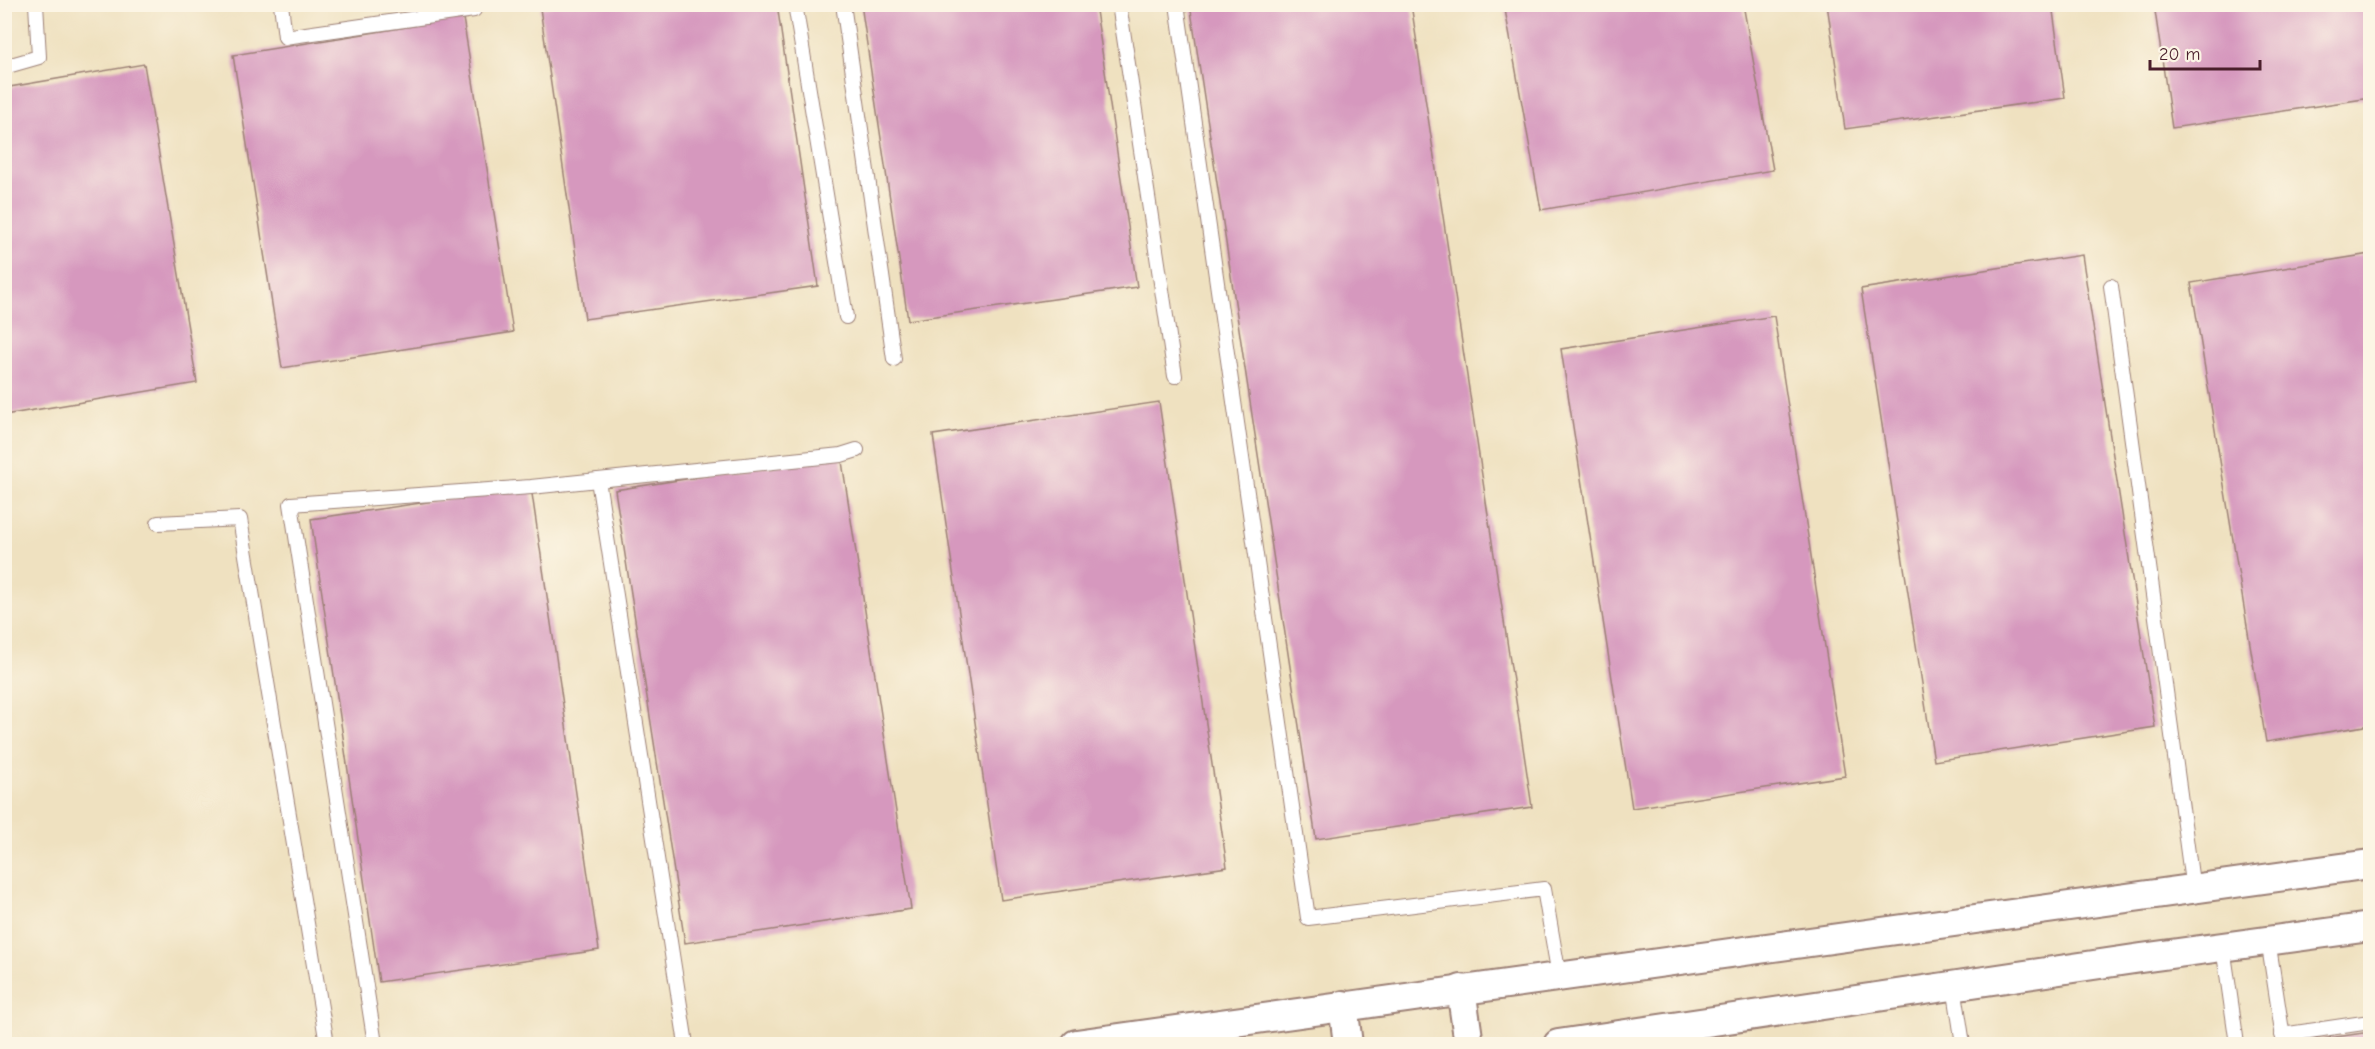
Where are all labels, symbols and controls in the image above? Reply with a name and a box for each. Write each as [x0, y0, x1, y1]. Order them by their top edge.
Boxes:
scale bar [2150, 33, 2260, 71]
text: 20 m [2159, 44, 2200, 65]

